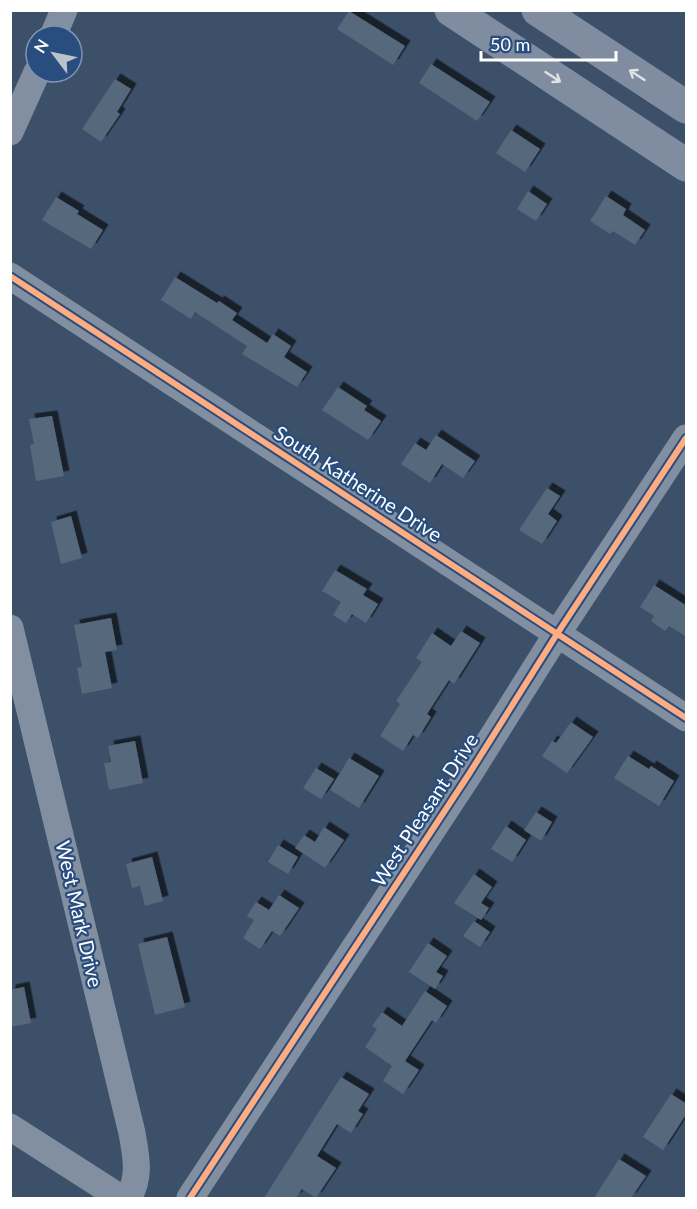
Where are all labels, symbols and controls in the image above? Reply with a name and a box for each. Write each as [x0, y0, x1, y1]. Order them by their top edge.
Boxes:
north arrow [24, 24, 84, 84]
scale bar [481, 24, 616, 62]
text: 50 m [490, 33, 530, 55]
text: N [30, 36, 52, 56]
one-way arrow [630, 69, 646, 81]
one-way arrow [544, 71, 561, 83]
street label: South Katherine Drive [270, 420, 447, 546]
street label: West Pleasant Drive [366, 728, 483, 891]
street label: West Mark Drive [51, 838, 108, 989]

